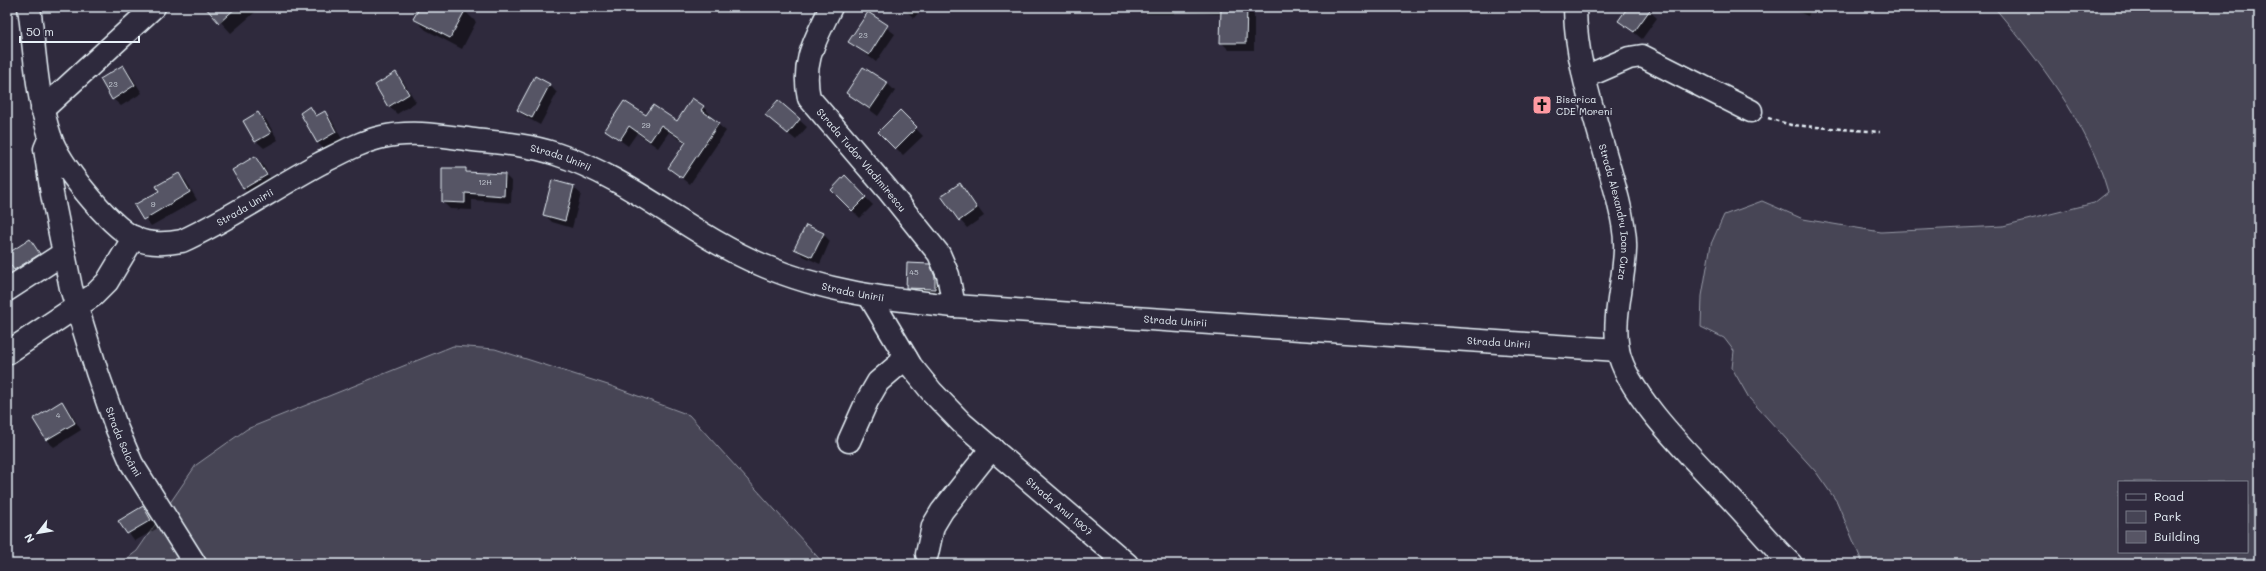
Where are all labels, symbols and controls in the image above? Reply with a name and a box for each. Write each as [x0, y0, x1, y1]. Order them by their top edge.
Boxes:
scale bar [20, 18, 139, 44]
text: 50 m [26, 23, 54, 39]
house number: 23 [858, 30, 868, 40]
house number: 23 [108, 79, 118, 89]
place label: Biserica CDE Moreni [1556, 92, 1613, 118]
church icon: Biserica CDE Moreni [1531, 94, 1553, 116]
street label: Strada Tudor Vladimirescu [814, 105, 909, 215]
house number: 29 [641, 120, 651, 130]
street label: Strada Unirii [529, 141, 594, 174]
street label: Strada Alexandru Ioan Cuza [1596, 142, 1632, 282]
house number: 12H [478, 177, 492, 187]
street label: Strada Unirii [214, 185, 276, 229]
house number: 9 [151, 199, 156, 209]
house number: 45 [909, 267, 919, 277]
street label: Strada Unirii [820, 279, 885, 305]
street label: Strada Unirii [1143, 312, 1208, 330]
street label: Strada Unirii [1467, 333, 1531, 351]
street label: Strada Salcâmi [103, 405, 145, 479]
house number: 4 [56, 410, 61, 420]
street label: Strada Anul 1907 [1023, 474, 1096, 539]
legend [2118, 481, 2248, 553]
text: Road [2154, 488, 2184, 504]
text: Park [2154, 508, 2181, 524]
north arrow [18, 513, 58, 553]
text: Building [2154, 528, 2200, 544]
text: N [20, 531, 38, 546]

